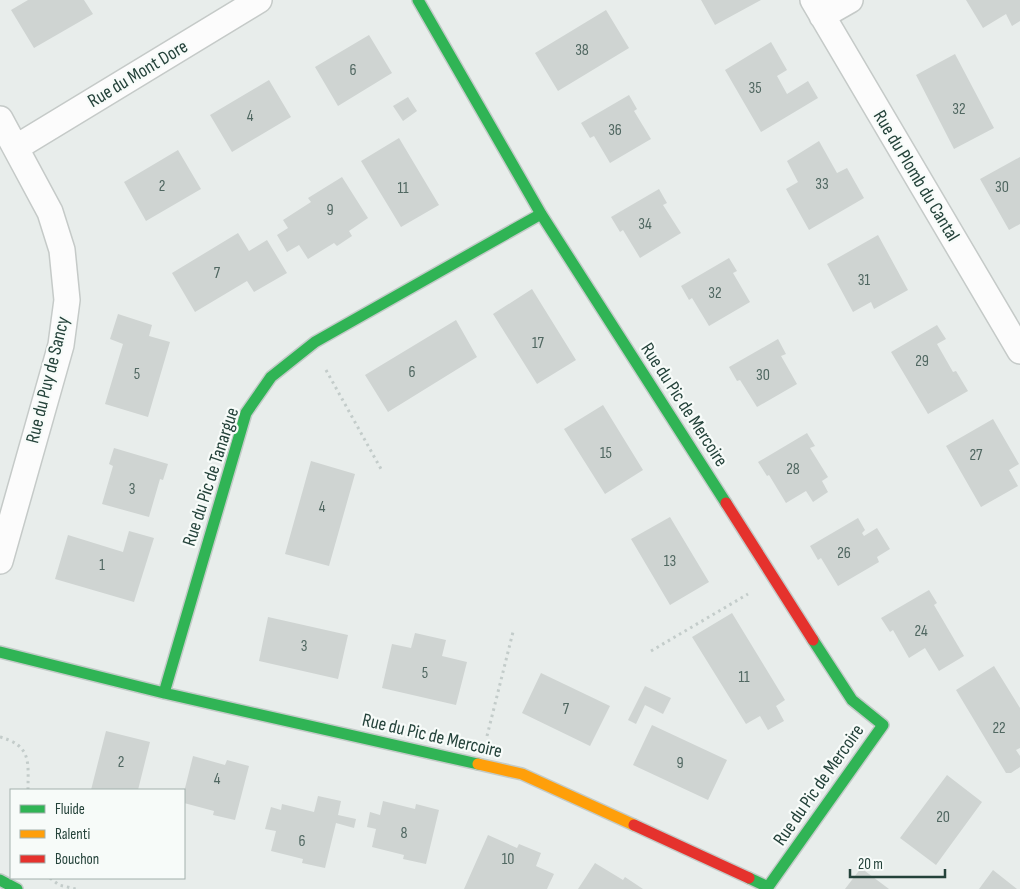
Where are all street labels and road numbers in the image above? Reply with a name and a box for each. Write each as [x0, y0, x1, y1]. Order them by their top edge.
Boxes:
street label: Rue du Mont Dore [84, 35, 192, 113]
street label: Rue du Plomb du Cantal [868, 106, 964, 246]
street label: Rue du Puy de Sancy [21, 314, 75, 446]
street label: Rue du Pic de Mercoire [635, 339, 733, 471]
street label: Rue du Pic de Tanargue [178, 405, 244, 549]
street label: Rue du Pic de Mercoire [360, 709, 504, 763]
street label: Rue du Pic de Mercoire [769, 720, 869, 850]

